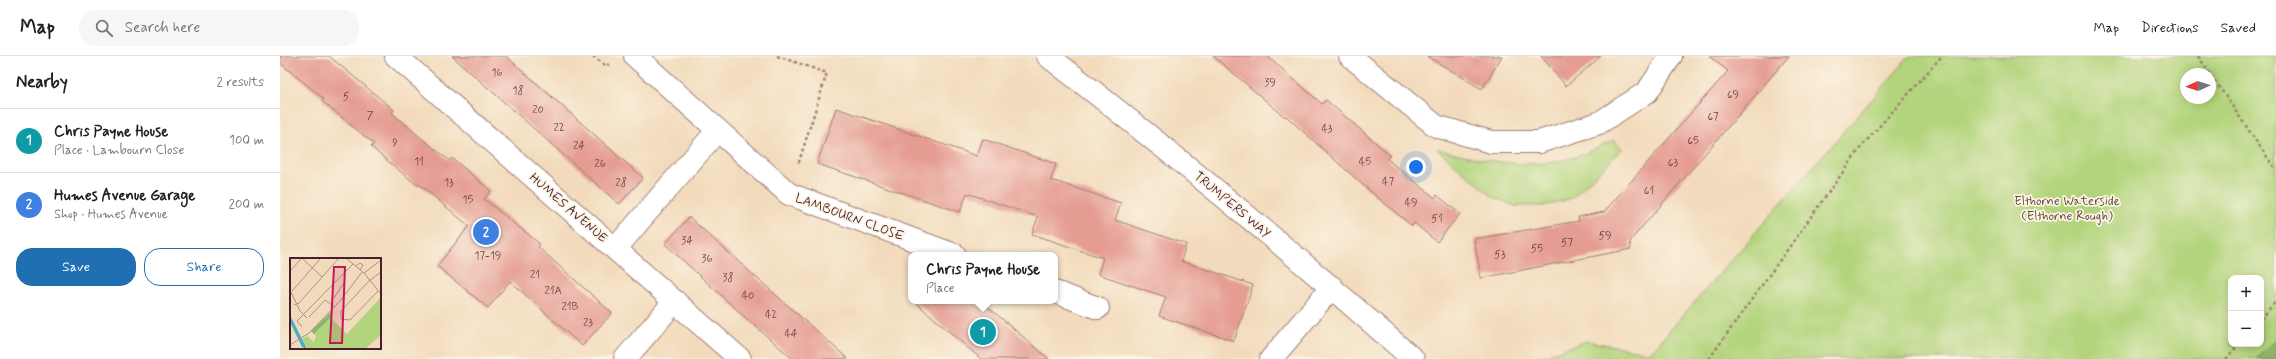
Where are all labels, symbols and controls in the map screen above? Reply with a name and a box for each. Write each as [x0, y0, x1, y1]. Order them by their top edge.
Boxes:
search box [79, 10, 359, 46]
text: Map [20, 15, 55, 40]
icon: search [93, 17, 115, 39]
text: Search here [125, 18, 200, 38]
text: Map [2093, 19, 2119, 37]
text: Directions [2141, 19, 2199, 37]
text: Saved [2221, 19, 2256, 37]
house number: 16 [492, 66, 503, 80]
north arrow [2180, 68, 2216, 104]
text: Nearby [16, 71, 68, 93]
text: 2 results [217, 74, 264, 91]
house number: 39 [1264, 76, 1276, 90]
house number: 18 [513, 84, 523, 98]
house number: 69 [1727, 88, 1739, 102]
house number: 5 [343, 90, 350, 104]
house number: 20 [532, 103, 544, 117]
house number: 7 [367, 109, 374, 123]
house number: 67 [1707, 110, 1719, 124]
house number: 22 [553, 121, 565, 135]
text: Chris Payne House [54, 122, 168, 142]
house number: 43 [1321, 122, 1333, 136]
text: 1 [26, 132, 32, 149]
text: 100 m [229, 132, 264, 149]
house number: 65 [1687, 134, 1699, 148]
house number: 9 [392, 136, 398, 150]
house number: 24 [573, 139, 585, 153]
text: Place · Lambourn Close [54, 142, 184, 159]
house number: 11 [414, 155, 424, 169]
house number: 45 [1359, 155, 1371, 169]
house number: 63 [1668, 156, 1678, 170]
house number: 26 [594, 157, 606, 171]
your location [1406, 157, 1426, 177]
street label: TRUMPERS WAY [1190, 168, 1274, 242]
street label: HUMES AVENUE [525, 169, 611, 247]
house number: 47 [1382, 175, 1394, 189]
house number: 13 [444, 176, 454, 190]
house number: 28 [615, 176, 627, 190]
house number: 61 [1644, 184, 1654, 198]
text: Humes Avenue Garage [54, 186, 195, 206]
street label: LAMBOURN CLOSE [793, 190, 906, 245]
house number: 15 [463, 193, 474, 207]
park label: Elthorne Waterside (Elthorne Rough) [2014, 193, 2120, 225]
text: 2 [26, 196, 32, 213]
text: 200 m [229, 196, 264, 213]
house number: 49 [1405, 196, 1417, 210]
text: Shop · Humes Avenue [54, 206, 168, 223]
house number: 51 [1431, 212, 1443, 226]
pin: 2 [473, 217, 499, 247]
house number: 59 [1598, 229, 1612, 243]
house number: 34 [681, 234, 693, 248]
house number: 57 [1561, 236, 1574, 250]
house number: 55 [1531, 242, 1543, 256]
button: Save [16, 248, 136, 286]
button: Share [144, 248, 264, 286]
house number: 53 [1494, 248, 1506, 262]
house number: 17-19 [475, 249, 501, 263]
house number: 36 [701, 252, 713, 266]
popup [908, 252, 1058, 304]
inset map [290, 258, 381, 349]
text: Chris Payne House [926, 260, 1040, 280]
house number: 21 [530, 268, 540, 282]
house number: 38 [723, 271, 734, 285]
map controls [2228, 275, 2264, 347]
button: + [2228, 275, 2264, 311]
text: Place [926, 280, 955, 297]
house number: 21A [544, 284, 562, 298]
house number: 40 [742, 289, 754, 303]
house number: 21B [561, 300, 579, 314]
house number: 42 [765, 308, 777, 322]
button: − [2228, 311, 2264, 347]
house number: 23 [583, 316, 593, 330]
pin: 1 [970, 317, 996, 347]
house number: 44 [784, 327, 798, 341]

